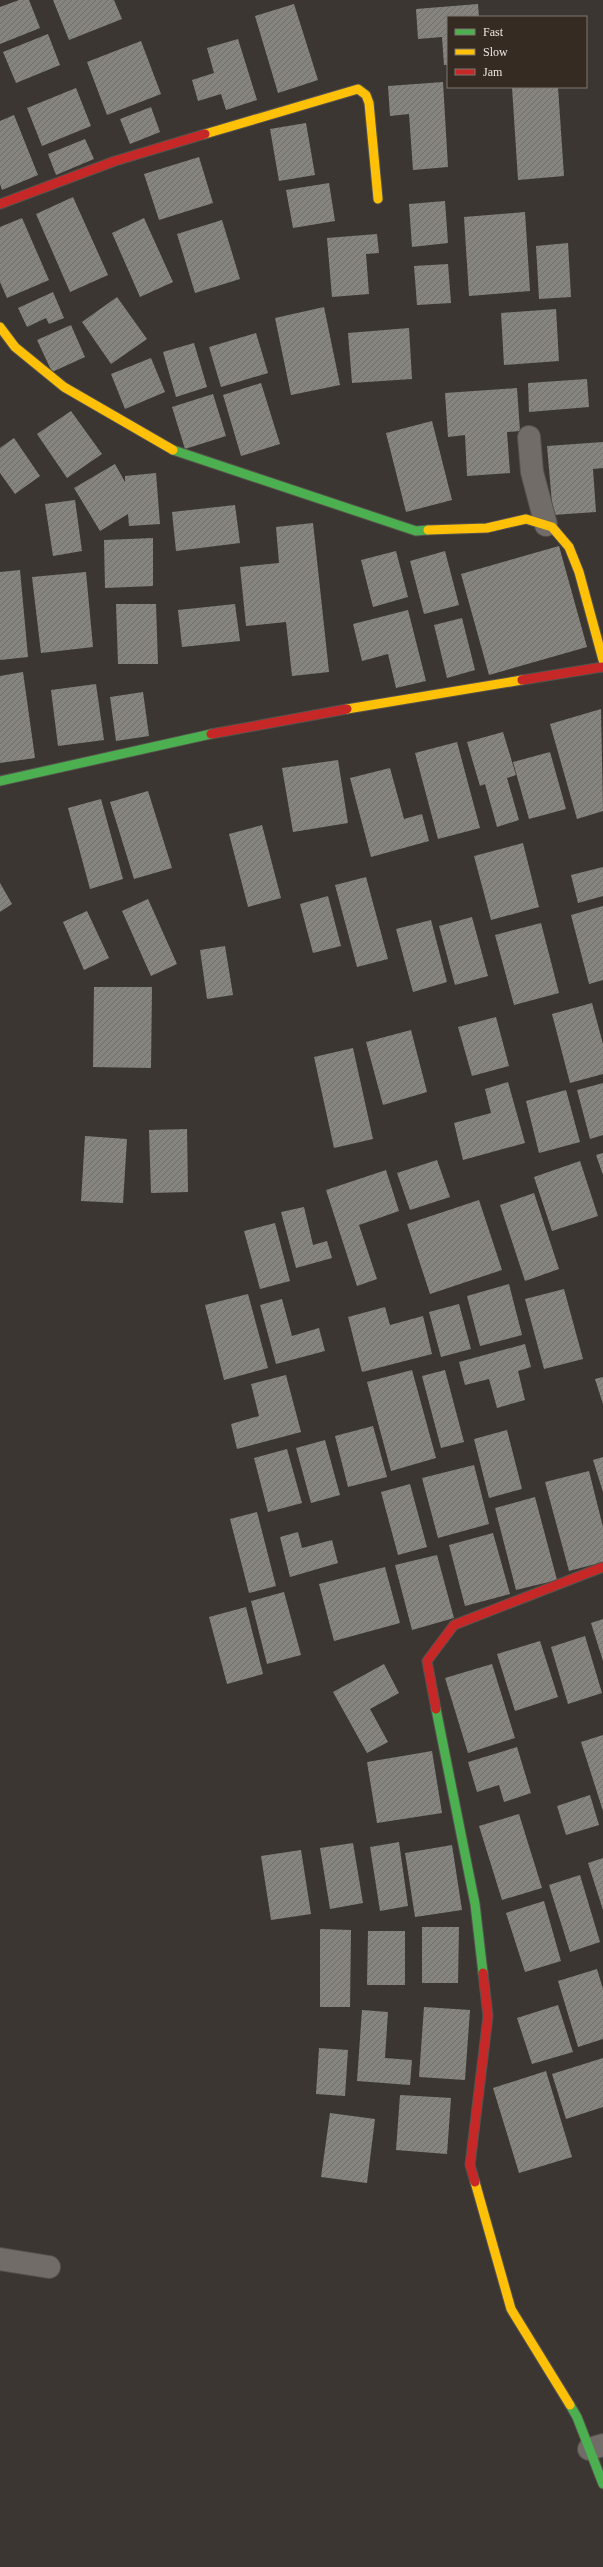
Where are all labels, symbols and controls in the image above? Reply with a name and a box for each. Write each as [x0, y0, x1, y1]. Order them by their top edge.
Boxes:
legend [447, 16, 587, 88]
text: Fast [483, 25, 504, 39]
text: Slow [483, 45, 508, 59]
text: Jam [483, 65, 503, 79]

